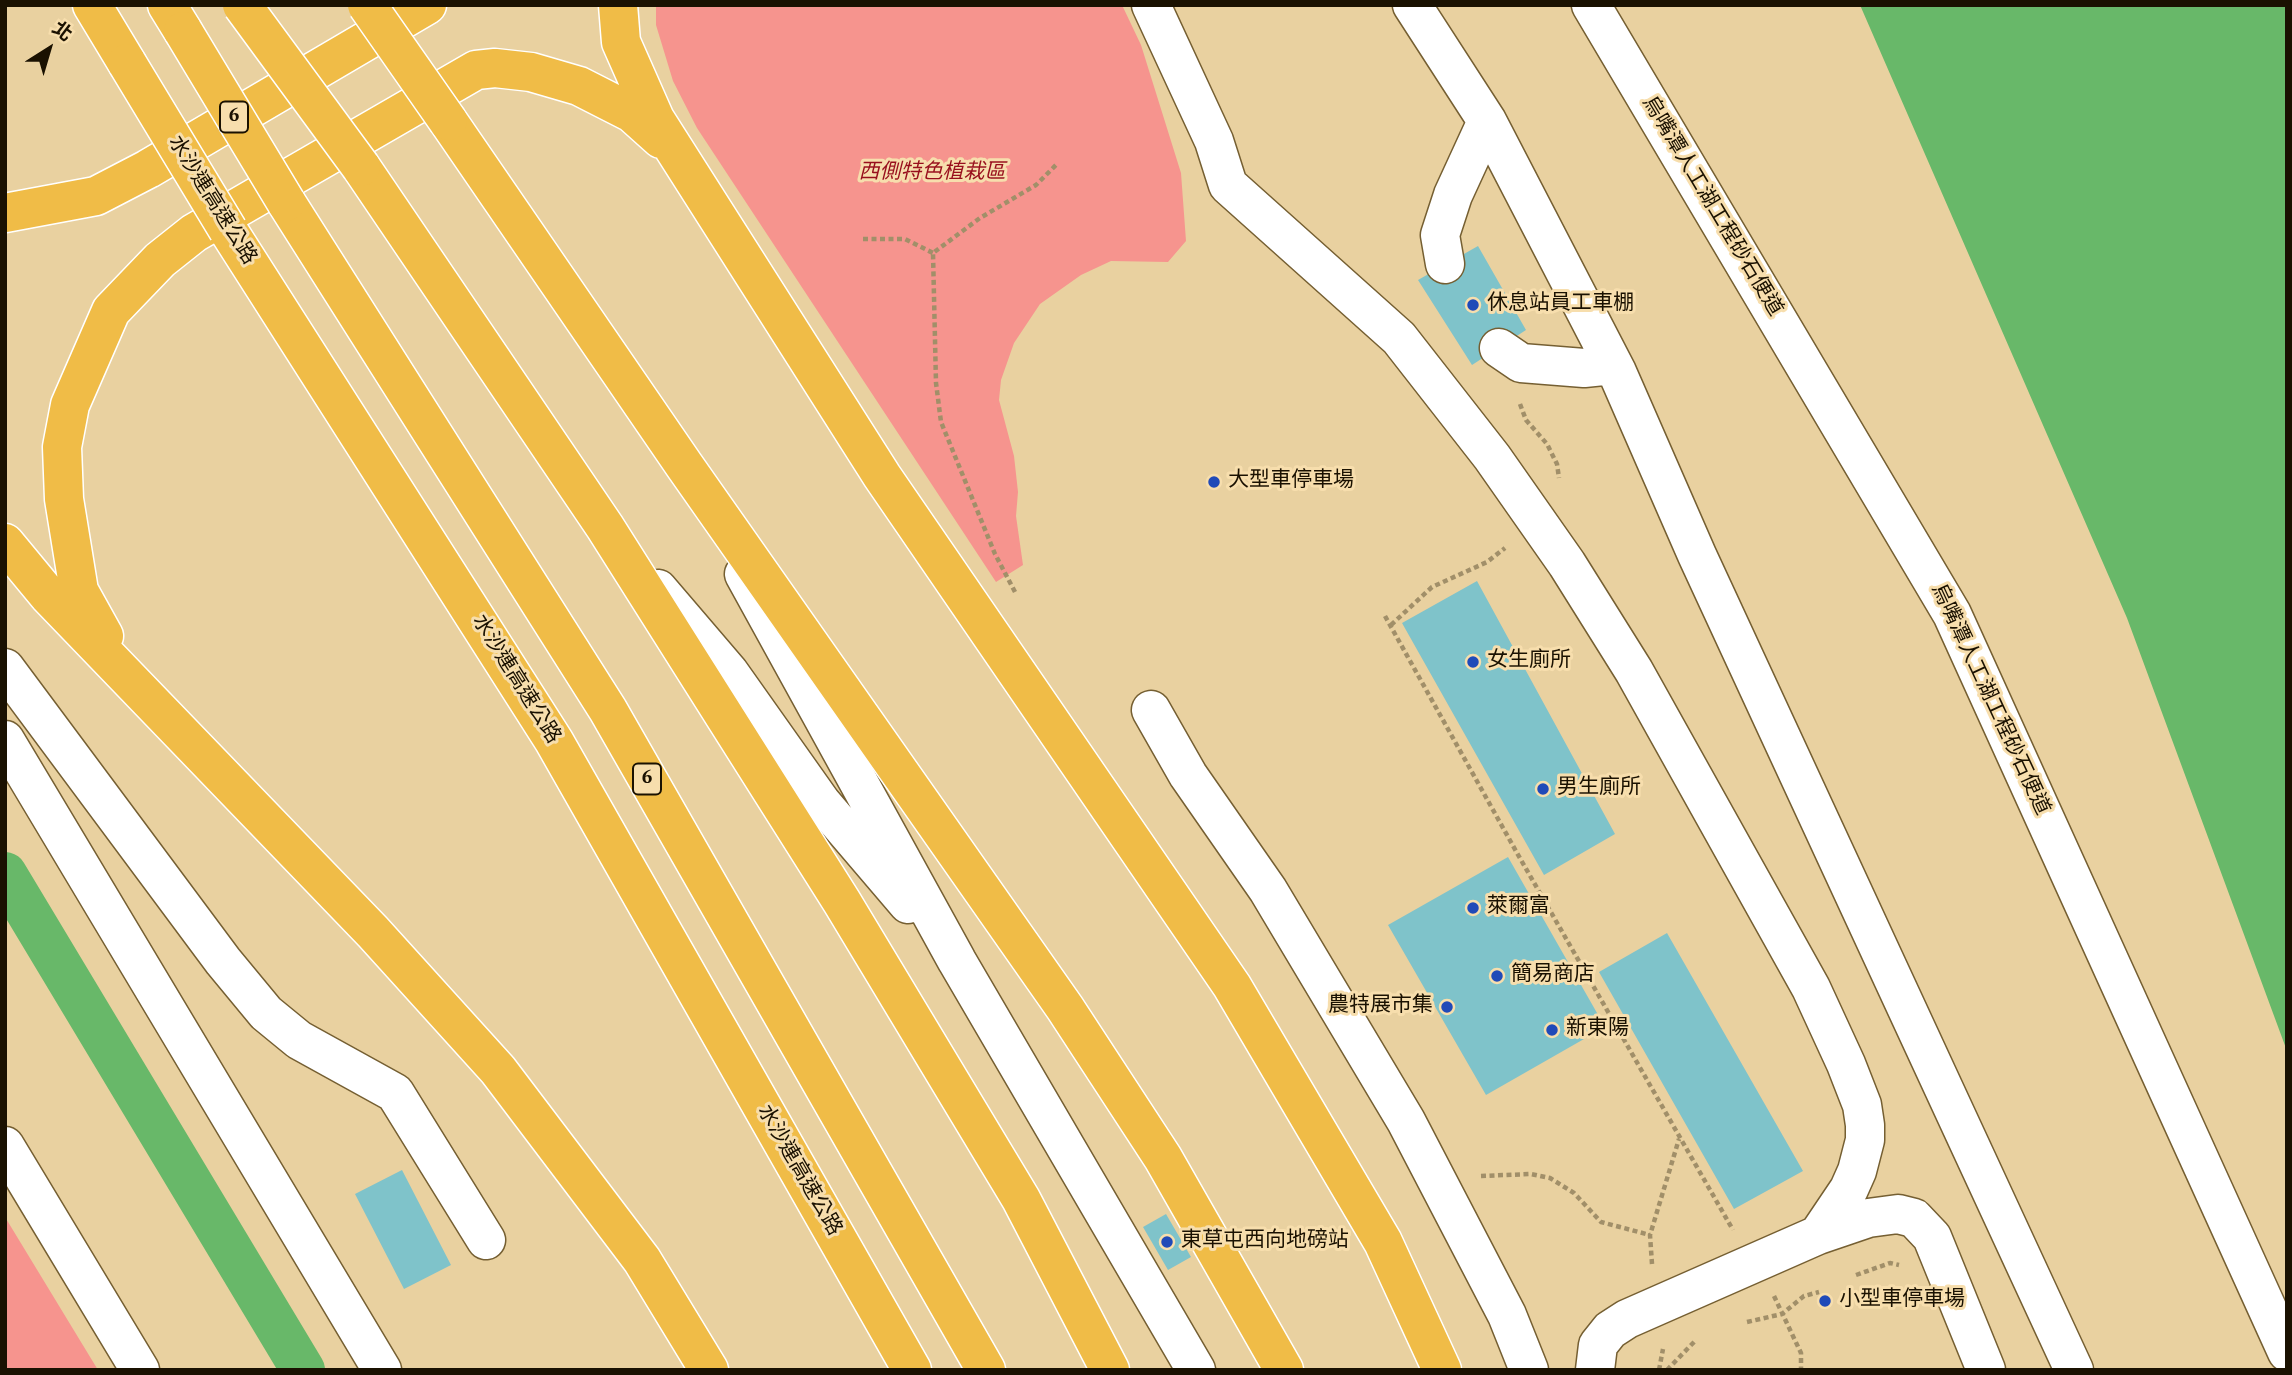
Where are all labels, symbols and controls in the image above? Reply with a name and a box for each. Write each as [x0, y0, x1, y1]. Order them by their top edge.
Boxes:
north arrow [14, 14, 84, 84]
text: 北 [46, 15, 78, 49]
street label: 烏嘴潭人工湖工程砂石便道 [1635, 93, 1787, 321]
road number: 6 [220, 102, 248, 132]
street label: 水沙連高速公路 [161, 132, 261, 270]
park label: 西側特色植栽區 [859, 161, 1005, 187]
place label: 休息站員工車棚 [1487, 292, 1634, 318]
marker: 休息站員工車棚 [1465, 297, 1481, 313]
place label: 大型車停車場 [1228, 469, 1354, 495]
marker: 大型車停車場 [1206, 474, 1222, 490]
street label: 烏嘴潭人工湖工程砂石便道 [1924, 580, 2054, 820]
street label: 水沙連高速公路 [465, 611, 565, 749]
place label: 女生廁所 [1487, 649, 1571, 675]
marker: 女生廁所 [1465, 654, 1481, 670]
road number: 6 [633, 764, 661, 794]
place label: 男生廁所 [1557, 776, 1641, 802]
marker: 男生廁所 [1535, 781, 1551, 797]
place label: 萊爾富 [1487, 895, 1550, 921]
marker: 萊爾富 [1465, 900, 1481, 916]
place label: 簡易商店 [1511, 963, 1595, 989]
marker: 簡易商店 [1489, 968, 1505, 984]
place label: 農特展市集 [1328, 994, 1433, 1020]
marker: 農特展市集 [1439, 999, 1455, 1015]
place label: 新東陽 [1566, 1017, 1629, 1043]
marker: 新東陽 [1544, 1022, 1560, 1038]
street label: 水沙連高速公路 [750, 1101, 846, 1241]
place label: 東草屯西向地磅站 [1181, 1229, 1349, 1255]
marker: 東草屯西向地磅站 [1159, 1234, 1175, 1250]
place label: 小型車停車場 [1839, 1288, 1965, 1314]
marker: 小型車停車場 [1817, 1293, 1833, 1309]

